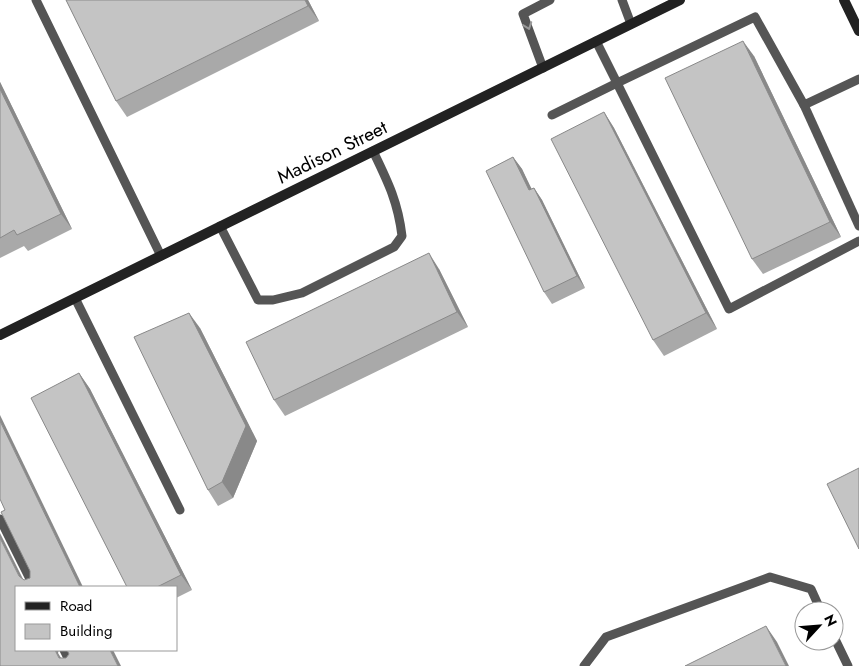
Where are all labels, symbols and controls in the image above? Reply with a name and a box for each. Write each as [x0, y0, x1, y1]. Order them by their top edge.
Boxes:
one-way arrow [522, 22, 532, 30]
street label: Madison Street [272, 114, 392, 190]
legend [15, 586, 178, 651]
text: Road [60, 595, 92, 617]
north arrow [794, 601, 844, 651]
text: N [819, 611, 842, 630]
text: Building [60, 620, 112, 642]

